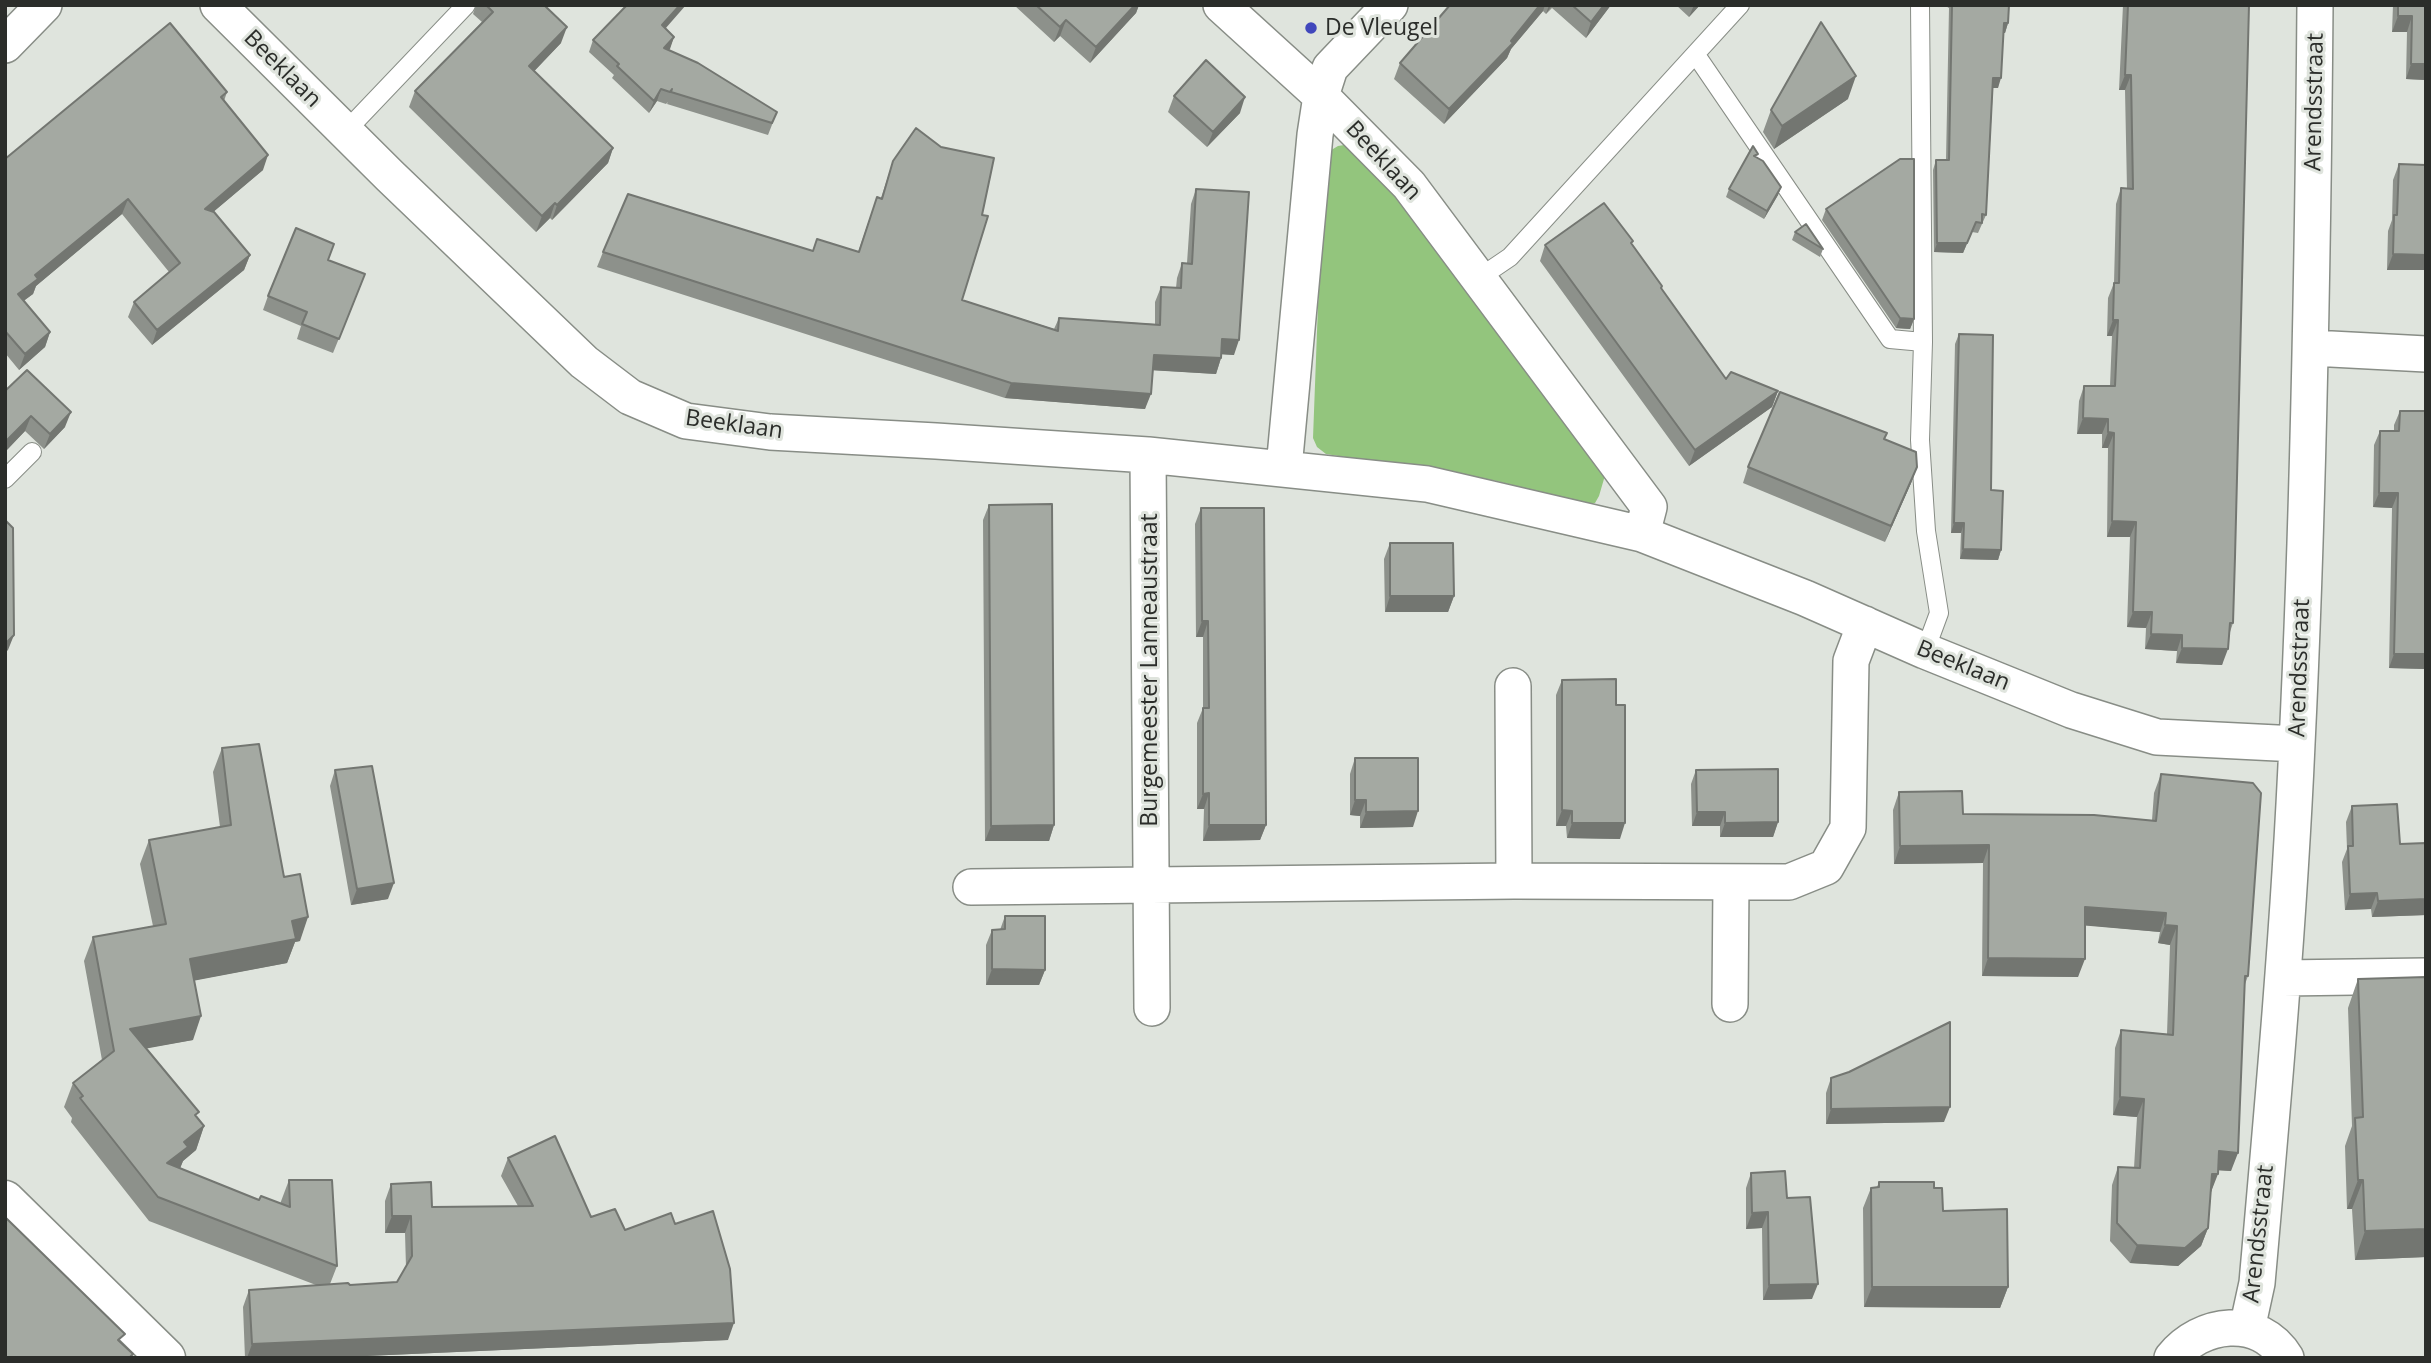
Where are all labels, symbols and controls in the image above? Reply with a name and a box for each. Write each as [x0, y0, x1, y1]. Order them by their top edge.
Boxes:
place label: De Vleugel [1325, 14, 1438, 42]
marker: De Vleugel [1303, 20, 1319, 36]
street label: Beeklaan [238, 25, 326, 113]
street label: Arendsstraat [2300, 33, 2330, 171]
street label: Beeklaan [1339, 116, 1427, 206]
street label: Beeklaan [683, 404, 785, 446]
street label: Burgemeester Lanneaustraat [1136, 513, 1164, 827]
street label: Arendsstraat [2284, 598, 2316, 738]
street label: Beeklaan [1912, 635, 2014, 697]
street label: Arendsstraat [2238, 1164, 2280, 1304]

